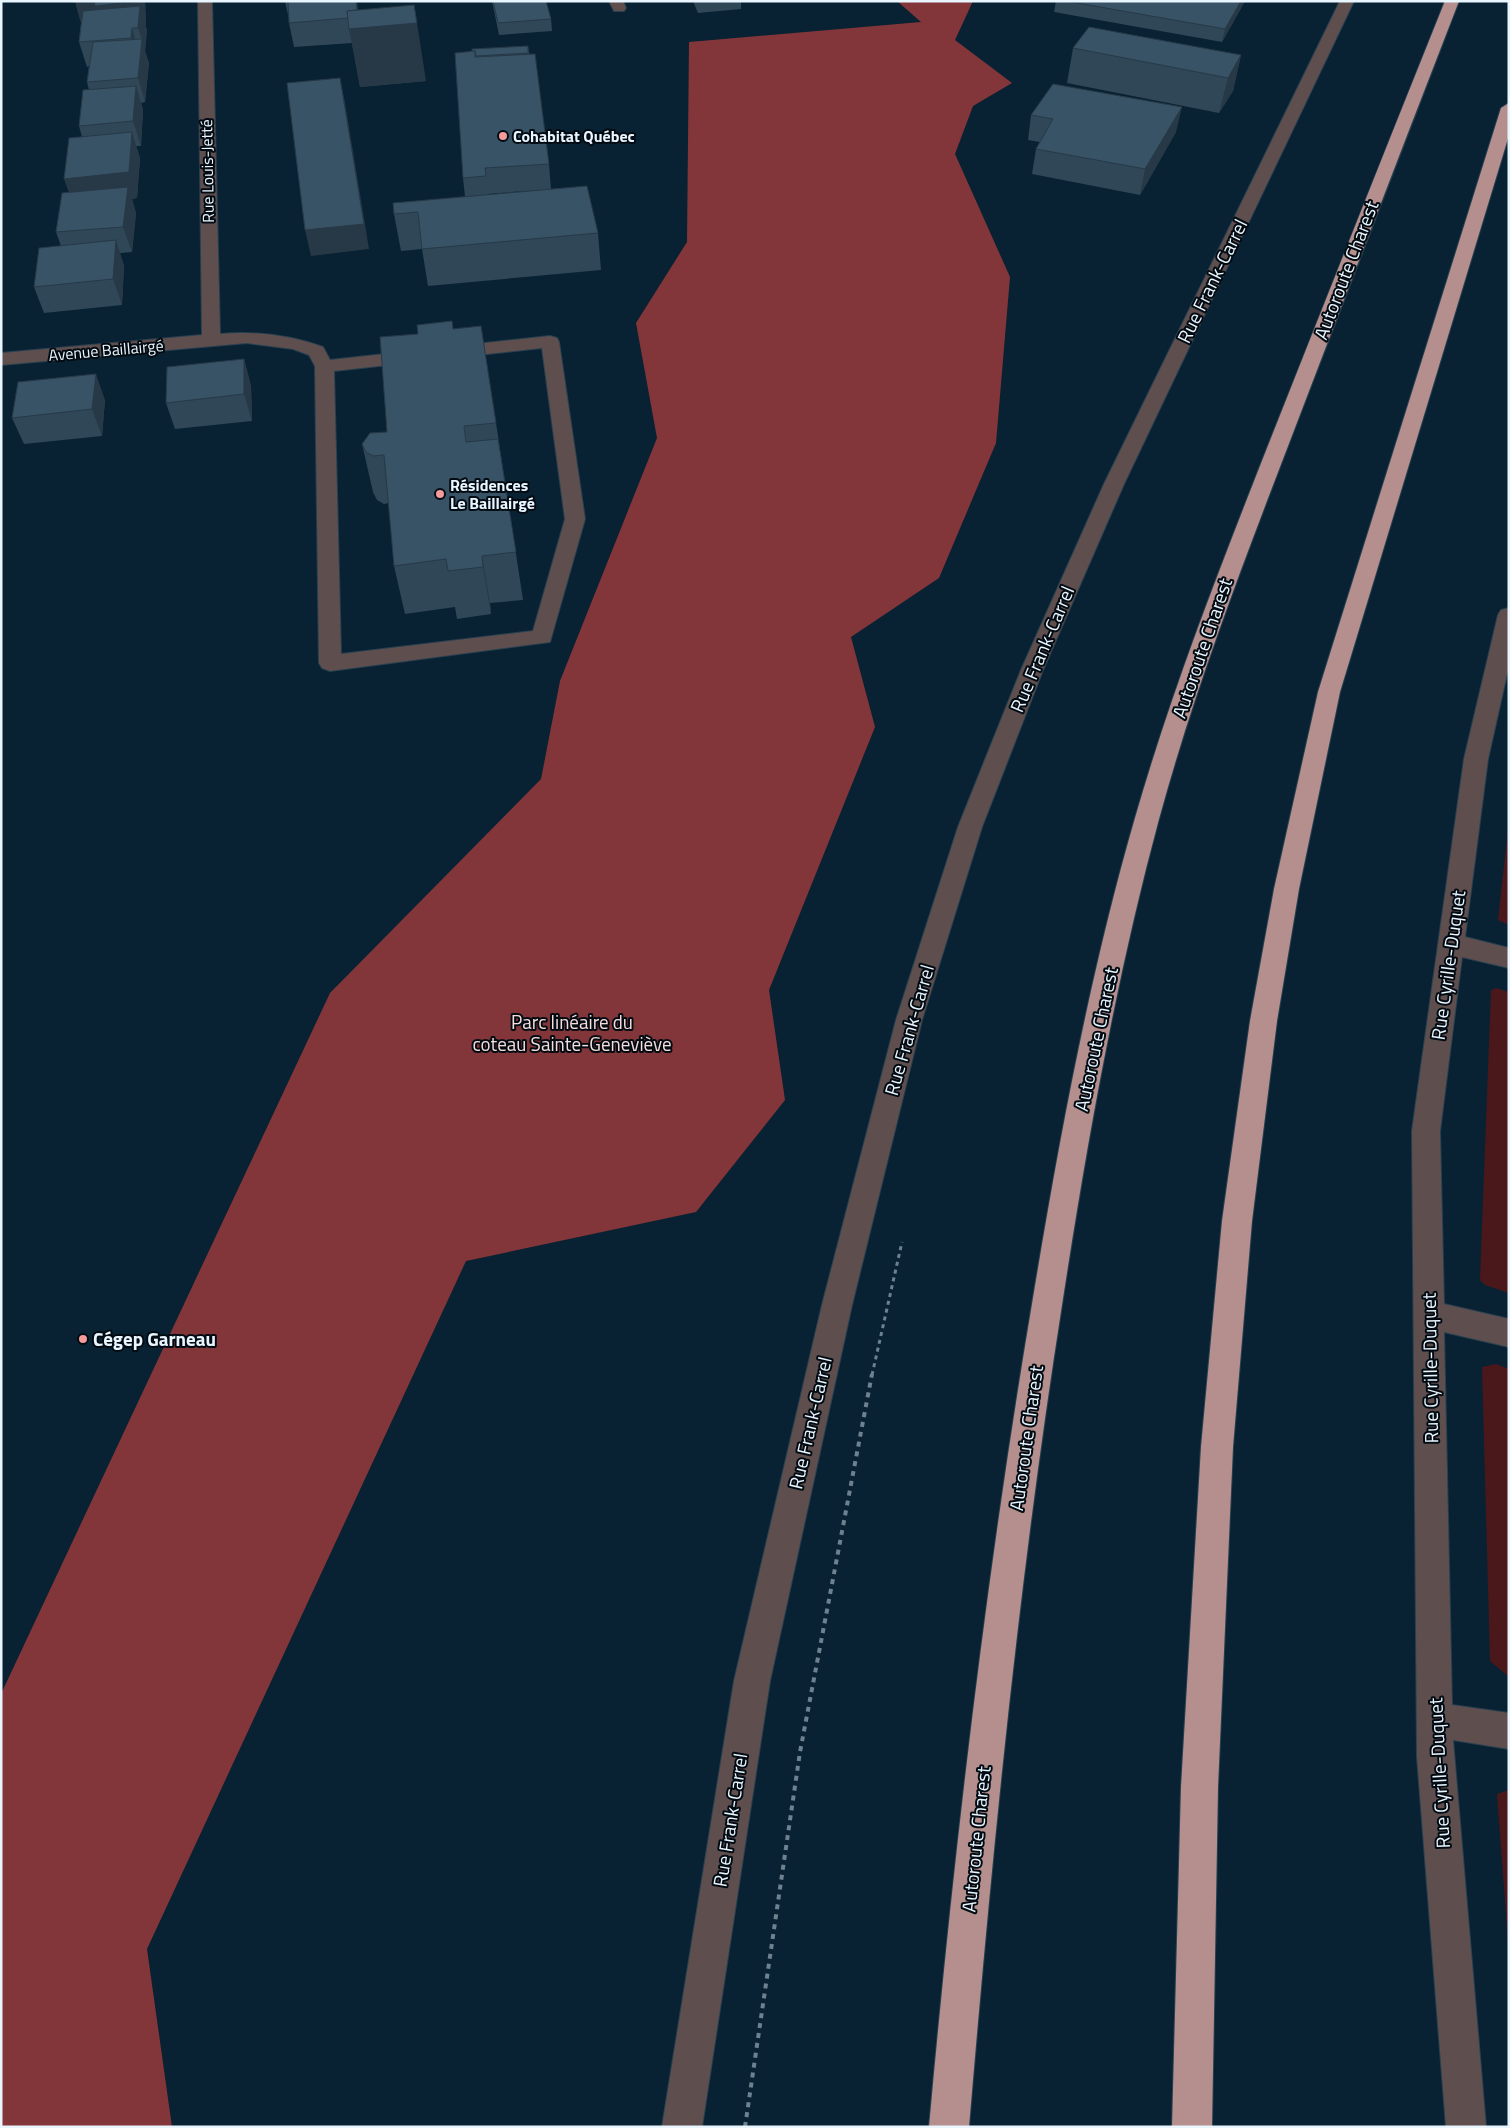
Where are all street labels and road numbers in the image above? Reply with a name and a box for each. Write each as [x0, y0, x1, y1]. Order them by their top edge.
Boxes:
street label: Rue Louis-Jetté [194, 119, 220, 223]
street label: Autoroute Charest [1306, 196, 1385, 343]
street label: Rue Frank-Carrel [1169, 214, 1254, 348]
street label: Avenue Baillairgé [47, 333, 165, 367]
street label: Autoroute Charest [1164, 573, 1239, 722]
street label: Rue Frank-Carrel [1002, 581, 1081, 717]
street label: Rue Cyrille-Duquet [1423, 888, 1472, 1042]
street label: Rue Frank-Carrel [876, 961, 941, 1099]
street label: Autoroute Charest [1066, 964, 1125, 1114]
street label: Rue Cyrille-Duquet [1414, 1292, 1445, 1444]
street label: Rue Frank-Carrel [780, 1354, 839, 1492]
street label: Autoroute Charest [1001, 1363, 1050, 1513]
street label: Rue Cyrille-Duquet [1420, 1697, 1457, 1849]
street label: Rue Frank-Carrel [705, 1751, 754, 1889]
street label: Autoroute Charest [953, 1764, 998, 1913]

